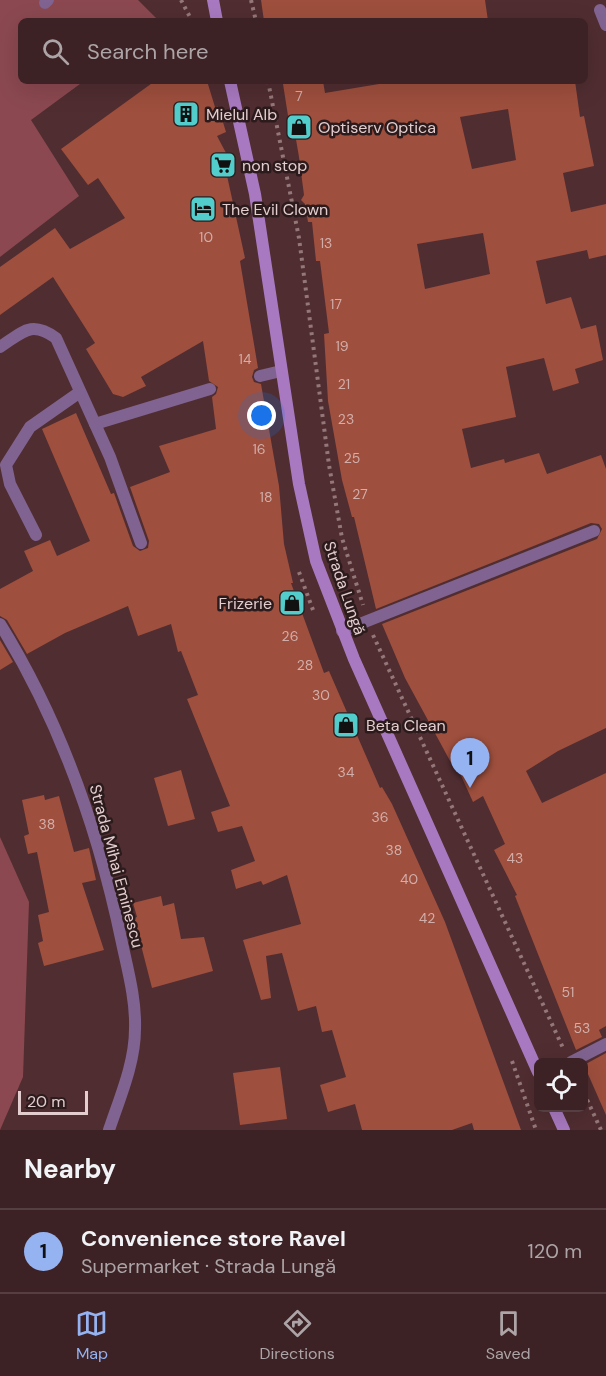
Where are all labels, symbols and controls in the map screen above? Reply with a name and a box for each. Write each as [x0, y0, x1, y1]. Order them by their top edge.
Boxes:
search box [18, 18, 588, 84]
icon: search [39, 35, 72, 68]
text: Search here [87, 37, 208, 66]
house number: 7 [295, 87, 303, 105]
building icon: Mielul Alb [171, 99, 201, 129]
place label: Mielul Alb [206, 104, 277, 125]
shop icon: Optiserv Optica [284, 112, 314, 142]
place label: Optiserv Optica [318, 117, 436, 138]
supermarket icon: non stop [208, 150, 238, 180]
place label: non stop [242, 155, 307, 176]
hotel icon: The Evil Clown [188, 194, 218, 224]
place label: The Evil Clown [222, 199, 328, 220]
house number: 10 [199, 228, 213, 246]
house number: 13 [320, 234, 332, 252]
house number: 17 [330, 295, 342, 313]
house number: 19 [335, 337, 349, 355]
house number: 14 [239, 350, 252, 368]
house number: 21 [338, 375, 350, 393]
your location [247, 401, 276, 430]
house number: 23 [338, 410, 354, 428]
house number: 16 [252, 440, 266, 458]
house number: 25 [344, 449, 360, 467]
house number: 27 [352, 485, 368, 503]
house number: 18 [260, 488, 272, 506]
street label: Strada Lungă [319, 539, 370, 638]
shop icon: Frizerie [277, 588, 307, 618]
place label: Frizerie [218, 593, 272, 614]
house number: 26 [282, 627, 298, 645]
house number: 28 [297, 656, 313, 674]
house number: 30 [312, 686, 330, 704]
shop icon: Beta Clean [331, 710, 361, 740]
place label: Beta Clean [366, 715, 446, 736]
pin: 1 [450, 738, 490, 788]
house number: 34 [338, 763, 355, 781]
street label: Strada Mihai Eminescu [85, 782, 148, 950]
house number: 36 [371, 808, 389, 826]
house number: 38 [39, 815, 55, 833]
house number: 38 [386, 841, 402, 859]
house number: 43 [507, 849, 523, 867]
house number: 40 [400, 870, 418, 888]
house number: 42 [419, 909, 435, 927]
house number: 51 [562, 983, 574, 1001]
house number: 53 [574, 1019, 590, 1037]
map controls [534, 1058, 588, 1112]
button: locate [534, 1058, 588, 1112]
scale bar [18, 1088, 88, 1116]
text: 20 m [27, 1091, 66, 1112]
text: Nearby [24, 1152, 116, 1186]
text: Convenience store Ravel [81, 1224, 346, 1253]
text: 1 [40, 1238, 47, 1264]
text: 120 m [528, 1238, 582, 1264]
text: Supermarket · Strada Lungă [81, 1253, 336, 1279]
tab: Map [75, 1307, 108, 1364]
tab: Directions [259, 1307, 335, 1364]
tab: Saved [486, 1307, 531, 1364]

